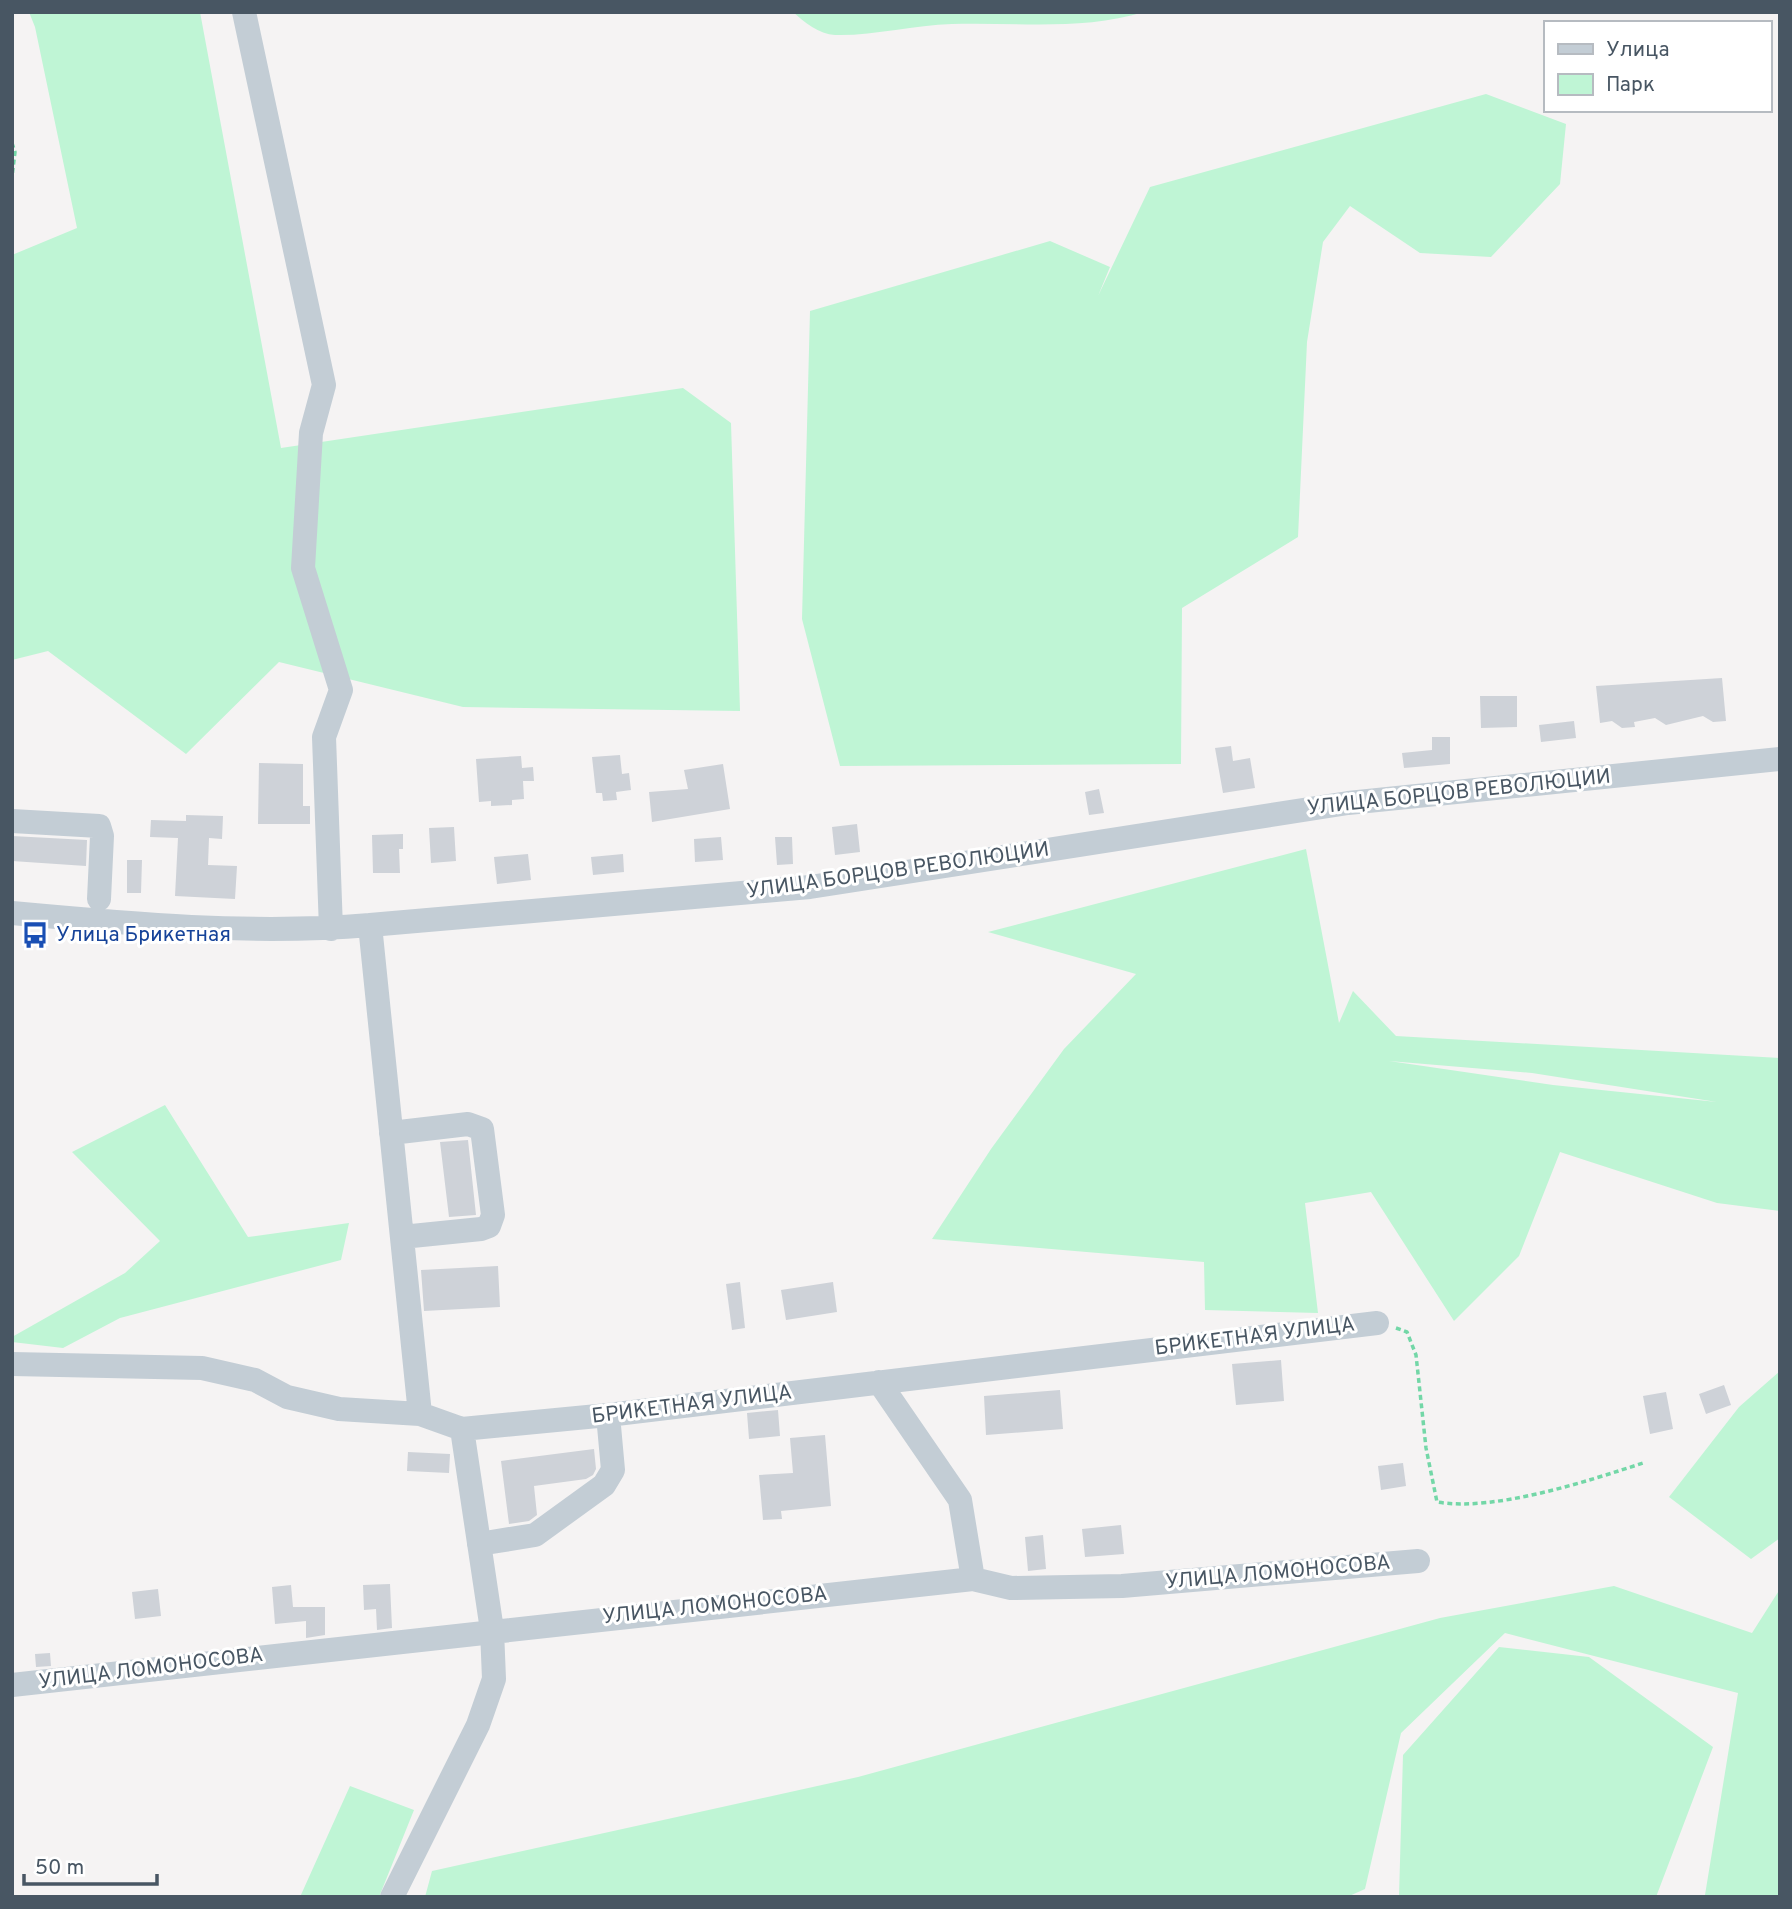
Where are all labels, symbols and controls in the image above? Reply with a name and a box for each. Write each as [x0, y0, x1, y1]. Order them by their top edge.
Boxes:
legend [1544, 21, 1771, 112]
text: Улица [1606, 37, 1670, 64]
text: Парк [1606, 72, 1655, 99]
street label: УЛИЦА БОРЦОВ РЕВОЛЮЦИИ [1306, 764, 1612, 822]
street label: УЛИЦА БОРЦОВ РЕВОЛЮЦИИ [745, 836, 1051, 906]
bus stop icon: Улица Брикетная [20, 920, 50, 950]
place label: Улица Брикетная [56, 922, 231, 949]
street label: БРИКЕТНАЯ УЛИЦА [1153, 1311, 1357, 1363]
street label: БРИКЕТНАЯ УЛИЦА [590, 1379, 794, 1431]
street label: УЛИЦА ЛОМОНОСОВА [1164, 1550, 1392, 1596]
street label: УЛИЦА ЛОМОНОСОВА [601, 1581, 829, 1631]
street label: УЛИЦА ЛОМОНОСОВА [37, 1642, 265, 1696]
scale bar [24, 1842, 158, 1886]
text: 50 m [35, 1855, 84, 1882]

